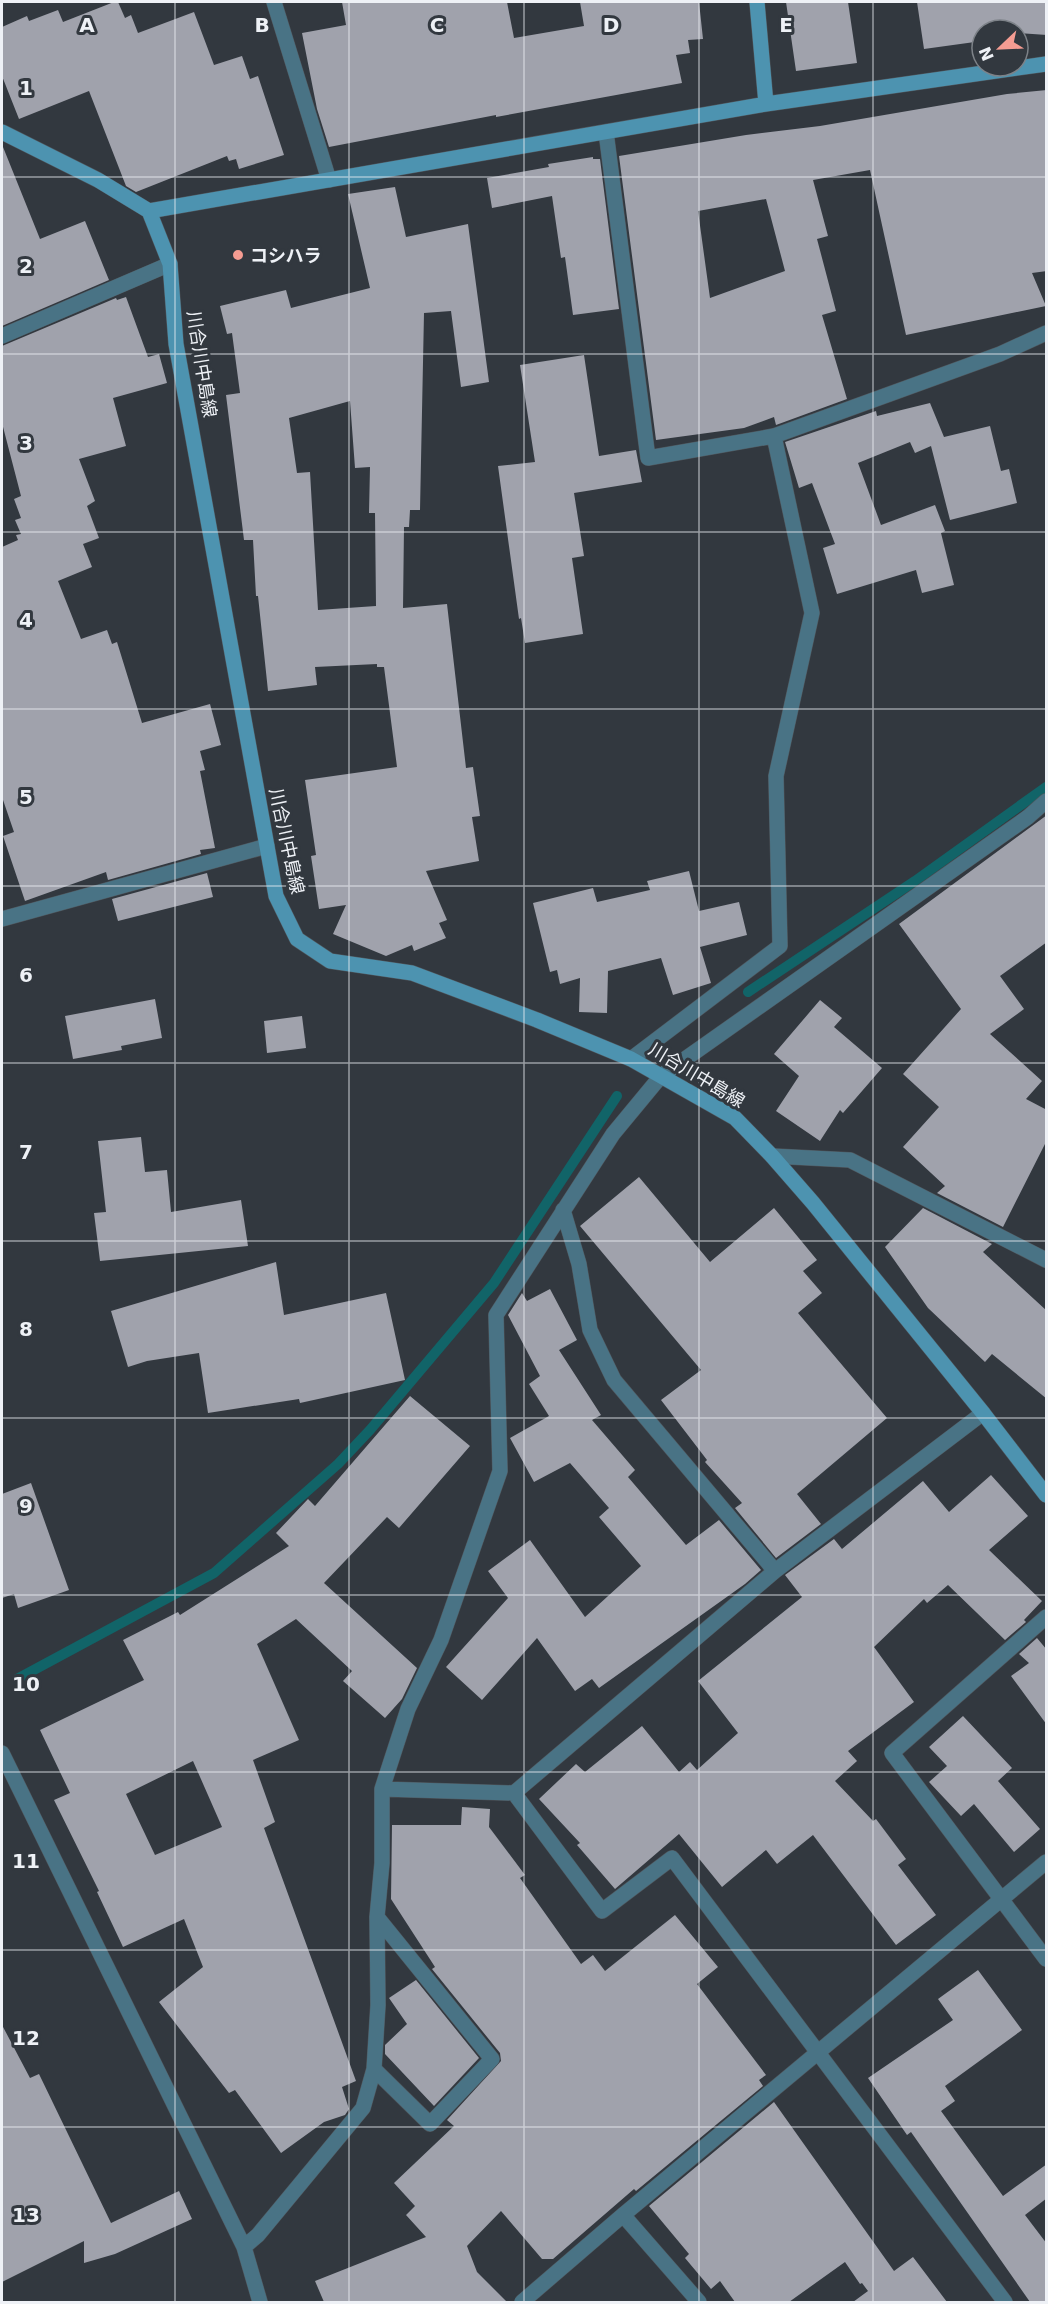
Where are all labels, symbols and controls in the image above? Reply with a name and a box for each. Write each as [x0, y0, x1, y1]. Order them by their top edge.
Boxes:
text: A [79, 13, 95, 37]
text: B [254, 13, 270, 37]
text: C [430, 13, 444, 37]
text: D [603, 13, 619, 37]
text: E [779, 13, 793, 37]
north arrow [970, 18, 1030, 78]
text: N [975, 44, 998, 64]
text: 1 [19, 76, 33, 100]
place label: コシハラ [250, 245, 321, 266]
marker: コシハラ [231, 248, 245, 262]
text: 2 [19, 254, 33, 278]
street label: 川合川中島線 [183, 309, 221, 419]
text: 3 [19, 431, 33, 455]
text: 4 [19, 608, 33, 632]
text: 5 [19, 785, 33, 809]
street label: 川合川中島線 [266, 786, 308, 896]
text: 6 [19, 963, 33, 987]
street label: 川合川中島線 [645, 1038, 749, 1112]
text: 7 [19, 1140, 33, 1164]
text: 8 [19, 1317, 33, 1341]
text: 9 [19, 1494, 33, 1518]
text: 10 [12, 1672, 40, 1696]
text: 11 [12, 1849, 40, 1873]
text: 12 [12, 2026, 40, 2050]
text: 13 [12, 2203, 40, 2227]

